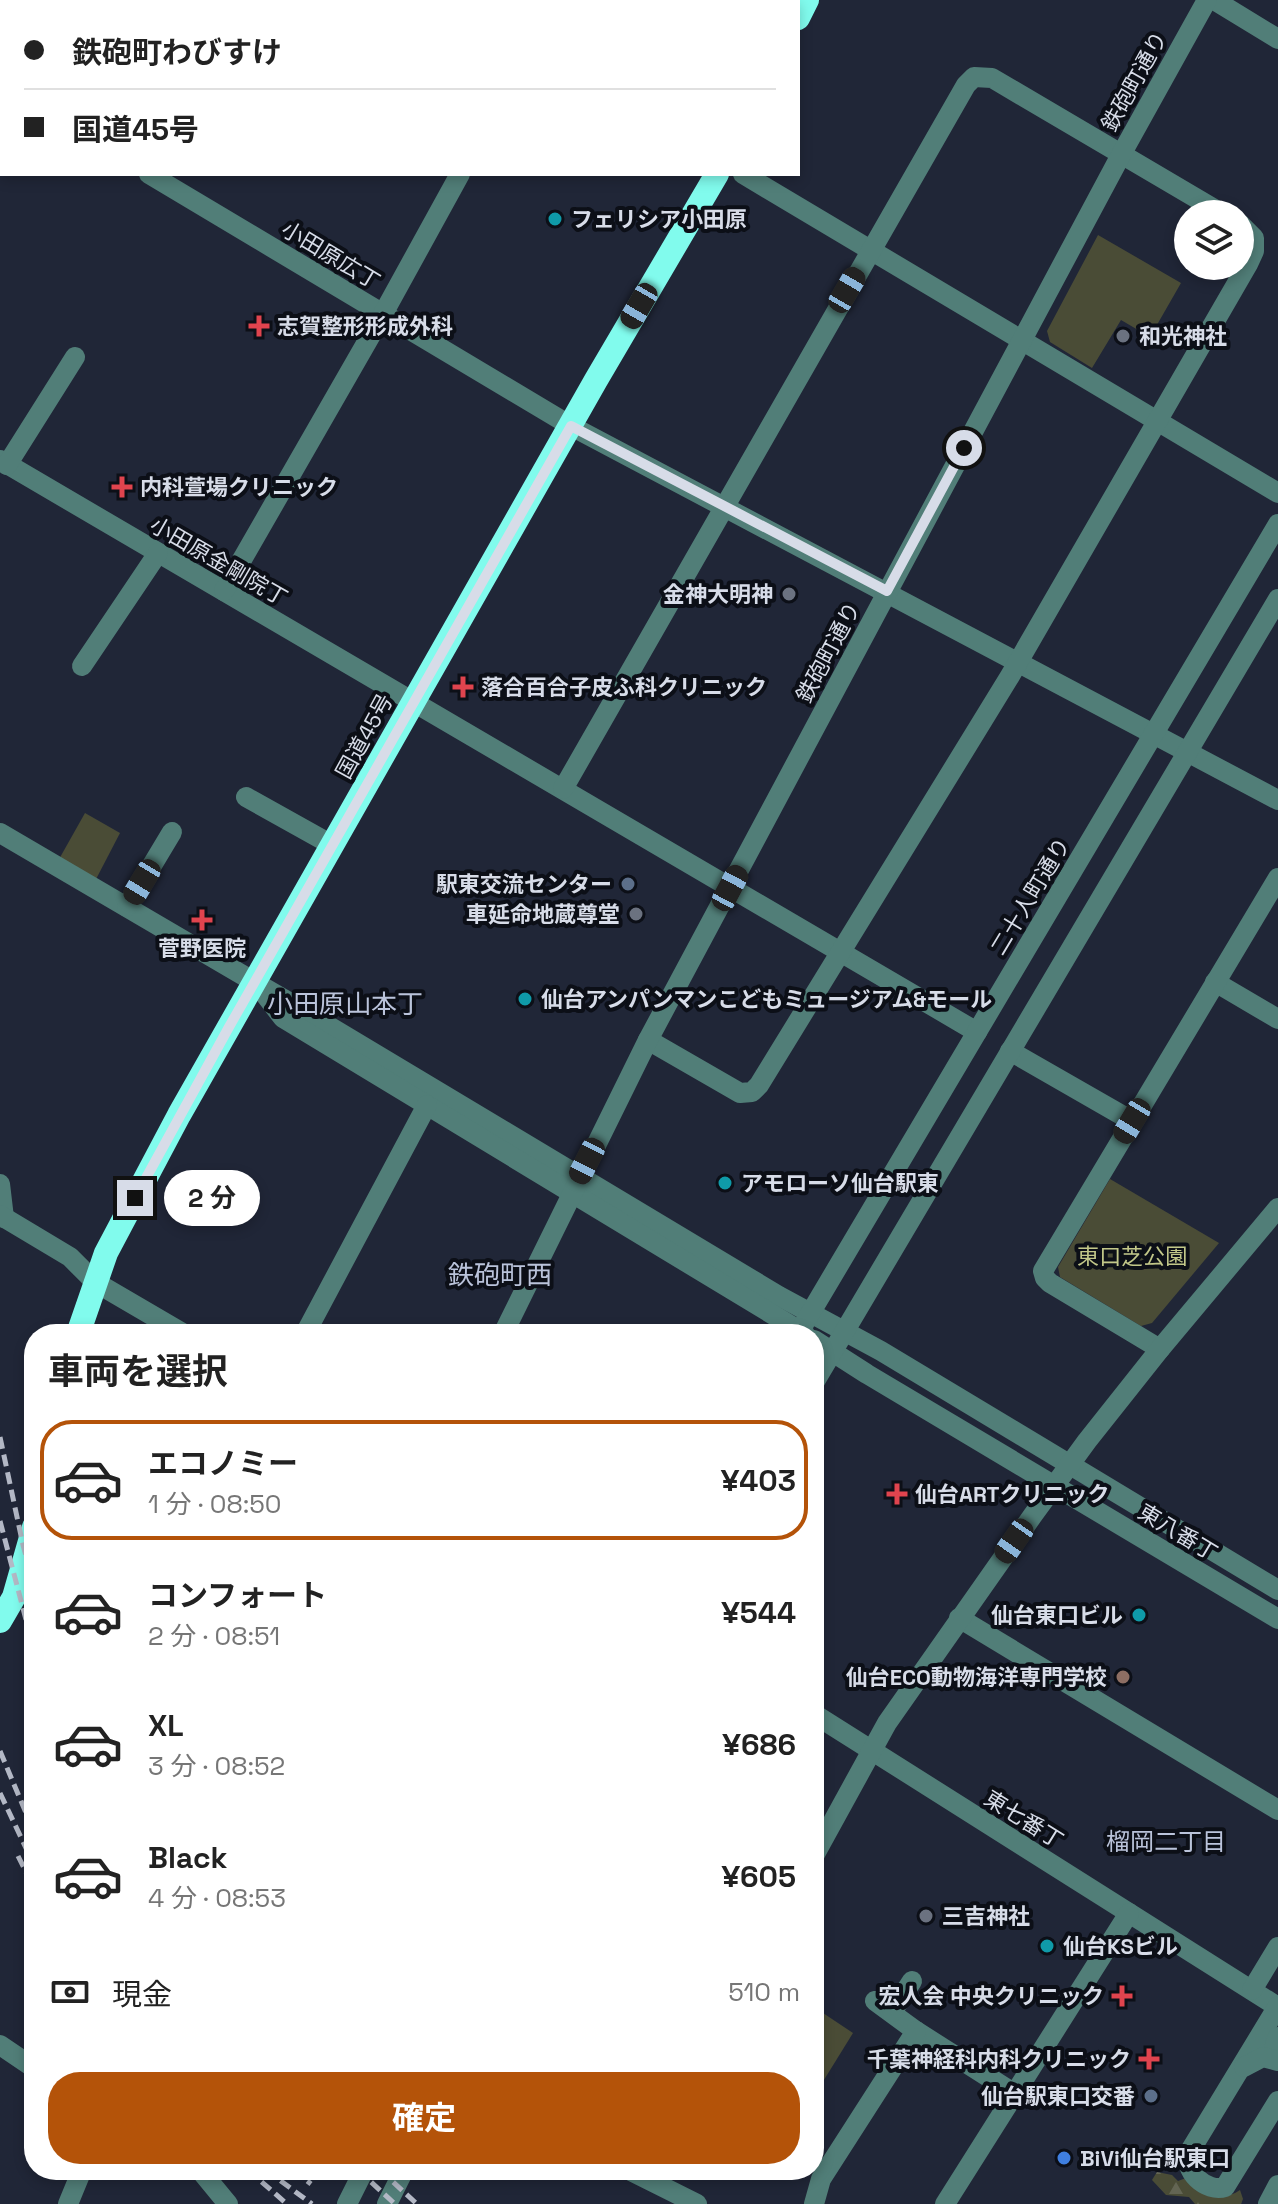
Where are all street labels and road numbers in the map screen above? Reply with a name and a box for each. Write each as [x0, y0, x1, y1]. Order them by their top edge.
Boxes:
street label: 鉄砲町通り [1095, 26, 1173, 136]
street label: 小田原広丁 [277, 215, 385, 295]
street label: 小田原金剛院丁 [145, 510, 293, 612]
street label: 鉄砲町通り [790, 597, 866, 707]
street label: 国道45号 [329, 689, 399, 783]
street label: 二十人町通り [984, 832, 1076, 960]
street label: 東八番丁 [1133, 1497, 1223, 1567]
street label: 東七番丁 [979, 1784, 1069, 1854]

